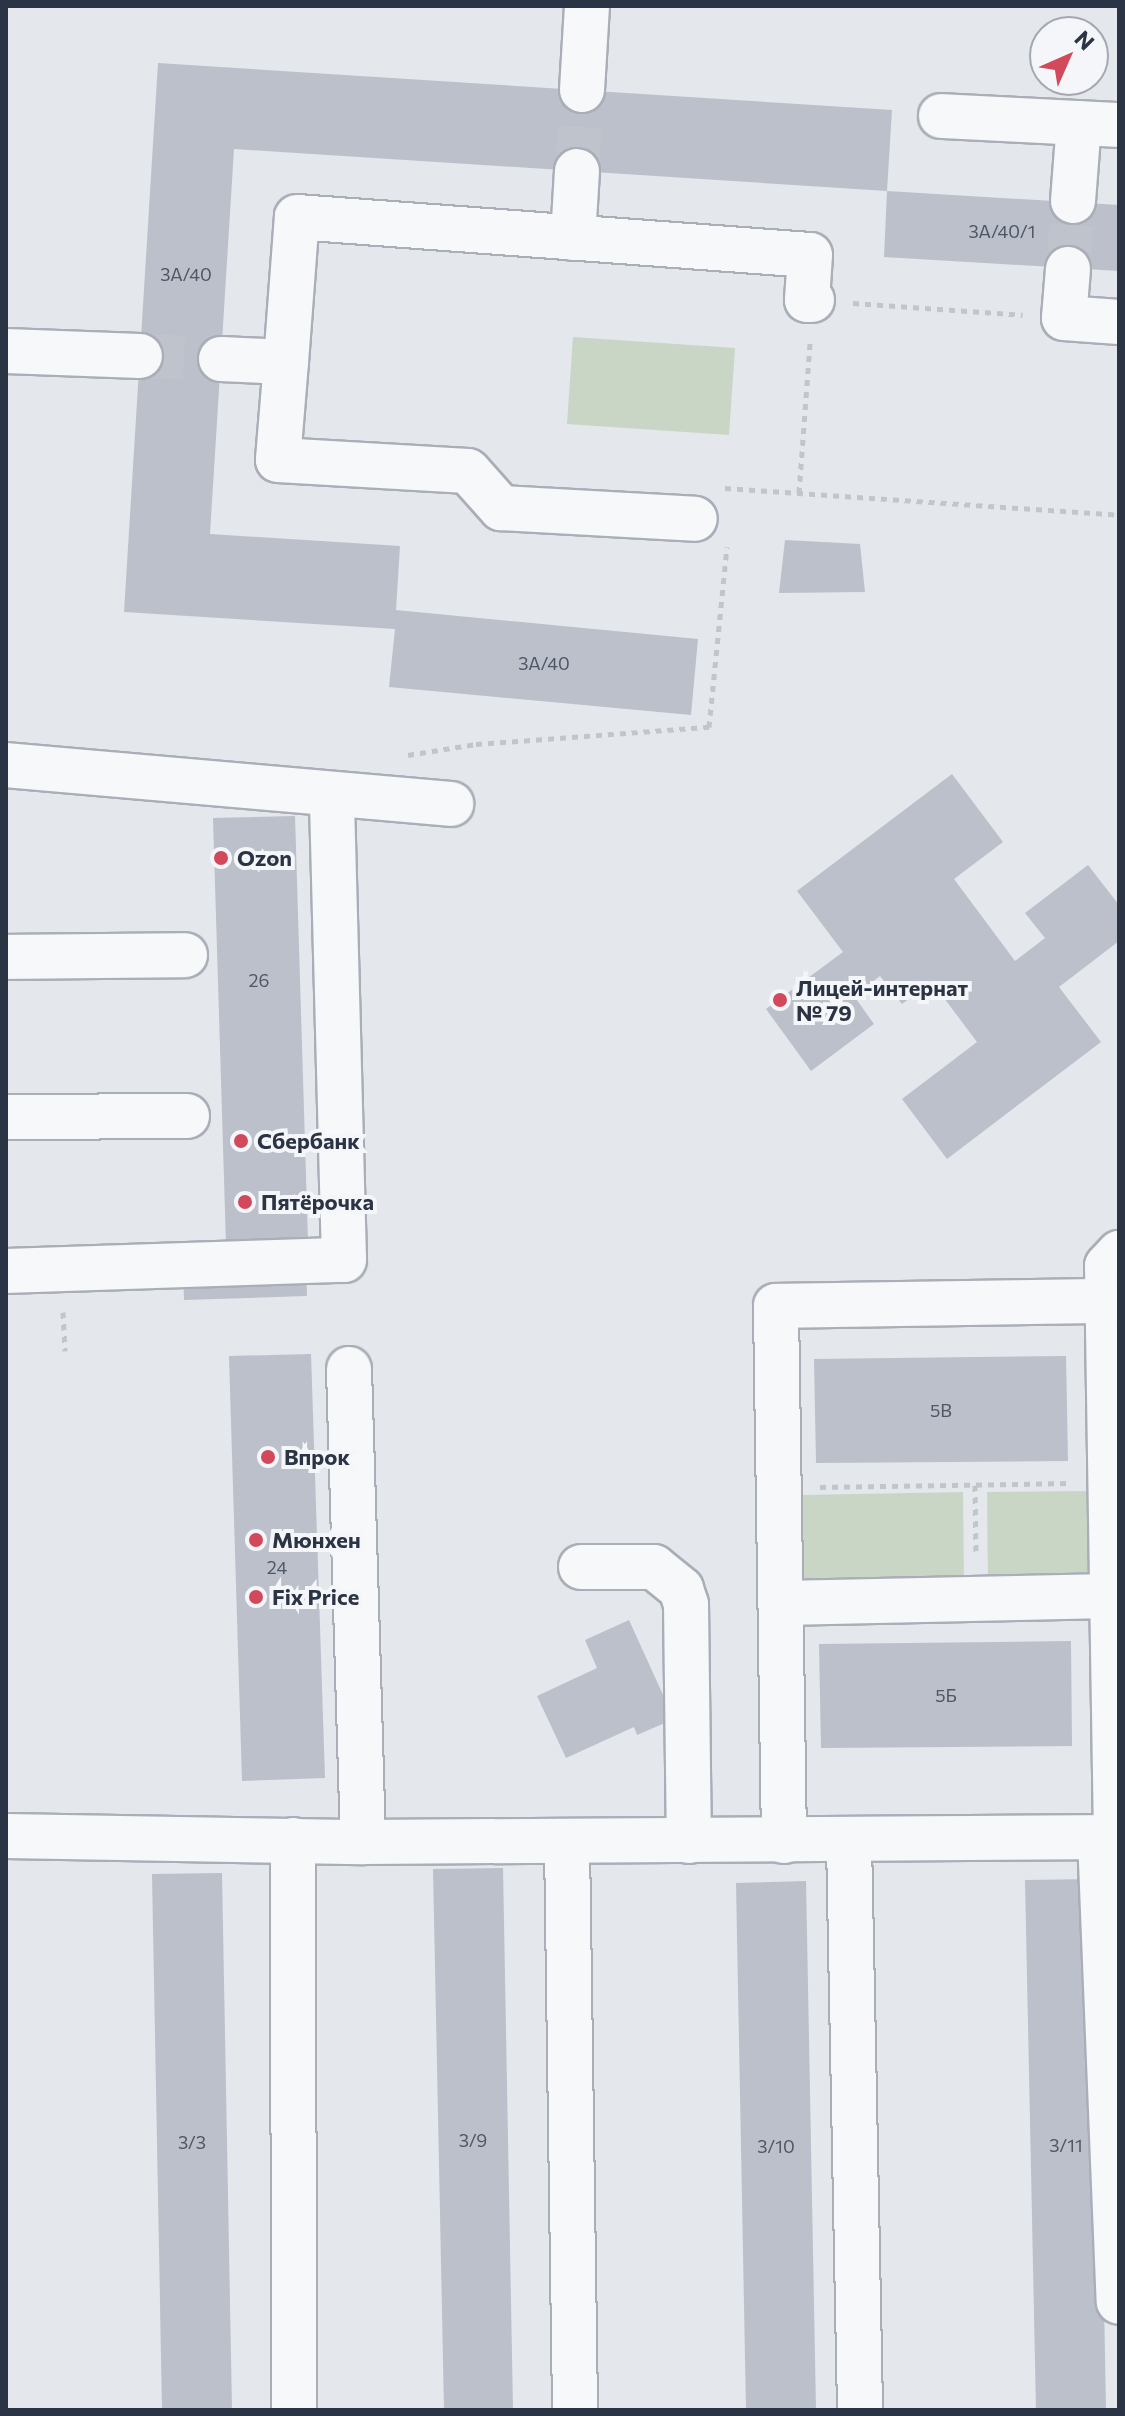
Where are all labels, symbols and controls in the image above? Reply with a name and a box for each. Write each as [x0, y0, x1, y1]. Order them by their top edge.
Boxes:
north arrow [1029, 16, 1109, 96]
text: N [1070, 25, 1100, 55]
house number: 3А/40/1 [969, 220, 1035, 242]
house number: 3А/40 [160, 263, 212, 285]
house number: 3А/40 [518, 652, 570, 674]
place label: Ozon [237, 845, 292, 871]
marker: Ozon [212, 849, 230, 867]
house number: 26 [249, 969, 269, 991]
place label: Лицей-интернат № 79 [796, 974, 968, 1026]
marker: Лицей-интернат № 79 [771, 991, 789, 1009]
place label: Сбербанк [257, 1128, 360, 1154]
marker: Сбербанк [232, 1132, 250, 1150]
place label: Пятёрочка [261, 1189, 374, 1215]
marker: Пятёрочка [236, 1193, 254, 1211]
house number: 5В [930, 1399, 952, 1421]
place label: Впрок [284, 1444, 350, 1470]
marker: Впрок [259, 1448, 277, 1466]
place label: Мюнхен [272, 1527, 361, 1553]
marker: Мюнхен [247, 1531, 265, 1549]
house number: 24 [267, 1556, 287, 1578]
place label: Fix Price [272, 1584, 359, 1610]
marker: Fix Price [247, 1588, 265, 1606]
house number: 5Б [935, 1684, 957, 1706]
house number: 3/9 [459, 2129, 487, 2151]
house number: 3/3 [178, 2131, 206, 2153]
house number: 3/11 [1049, 2134, 1083, 2156]
house number: 3/10 [757, 2135, 795, 2157]

